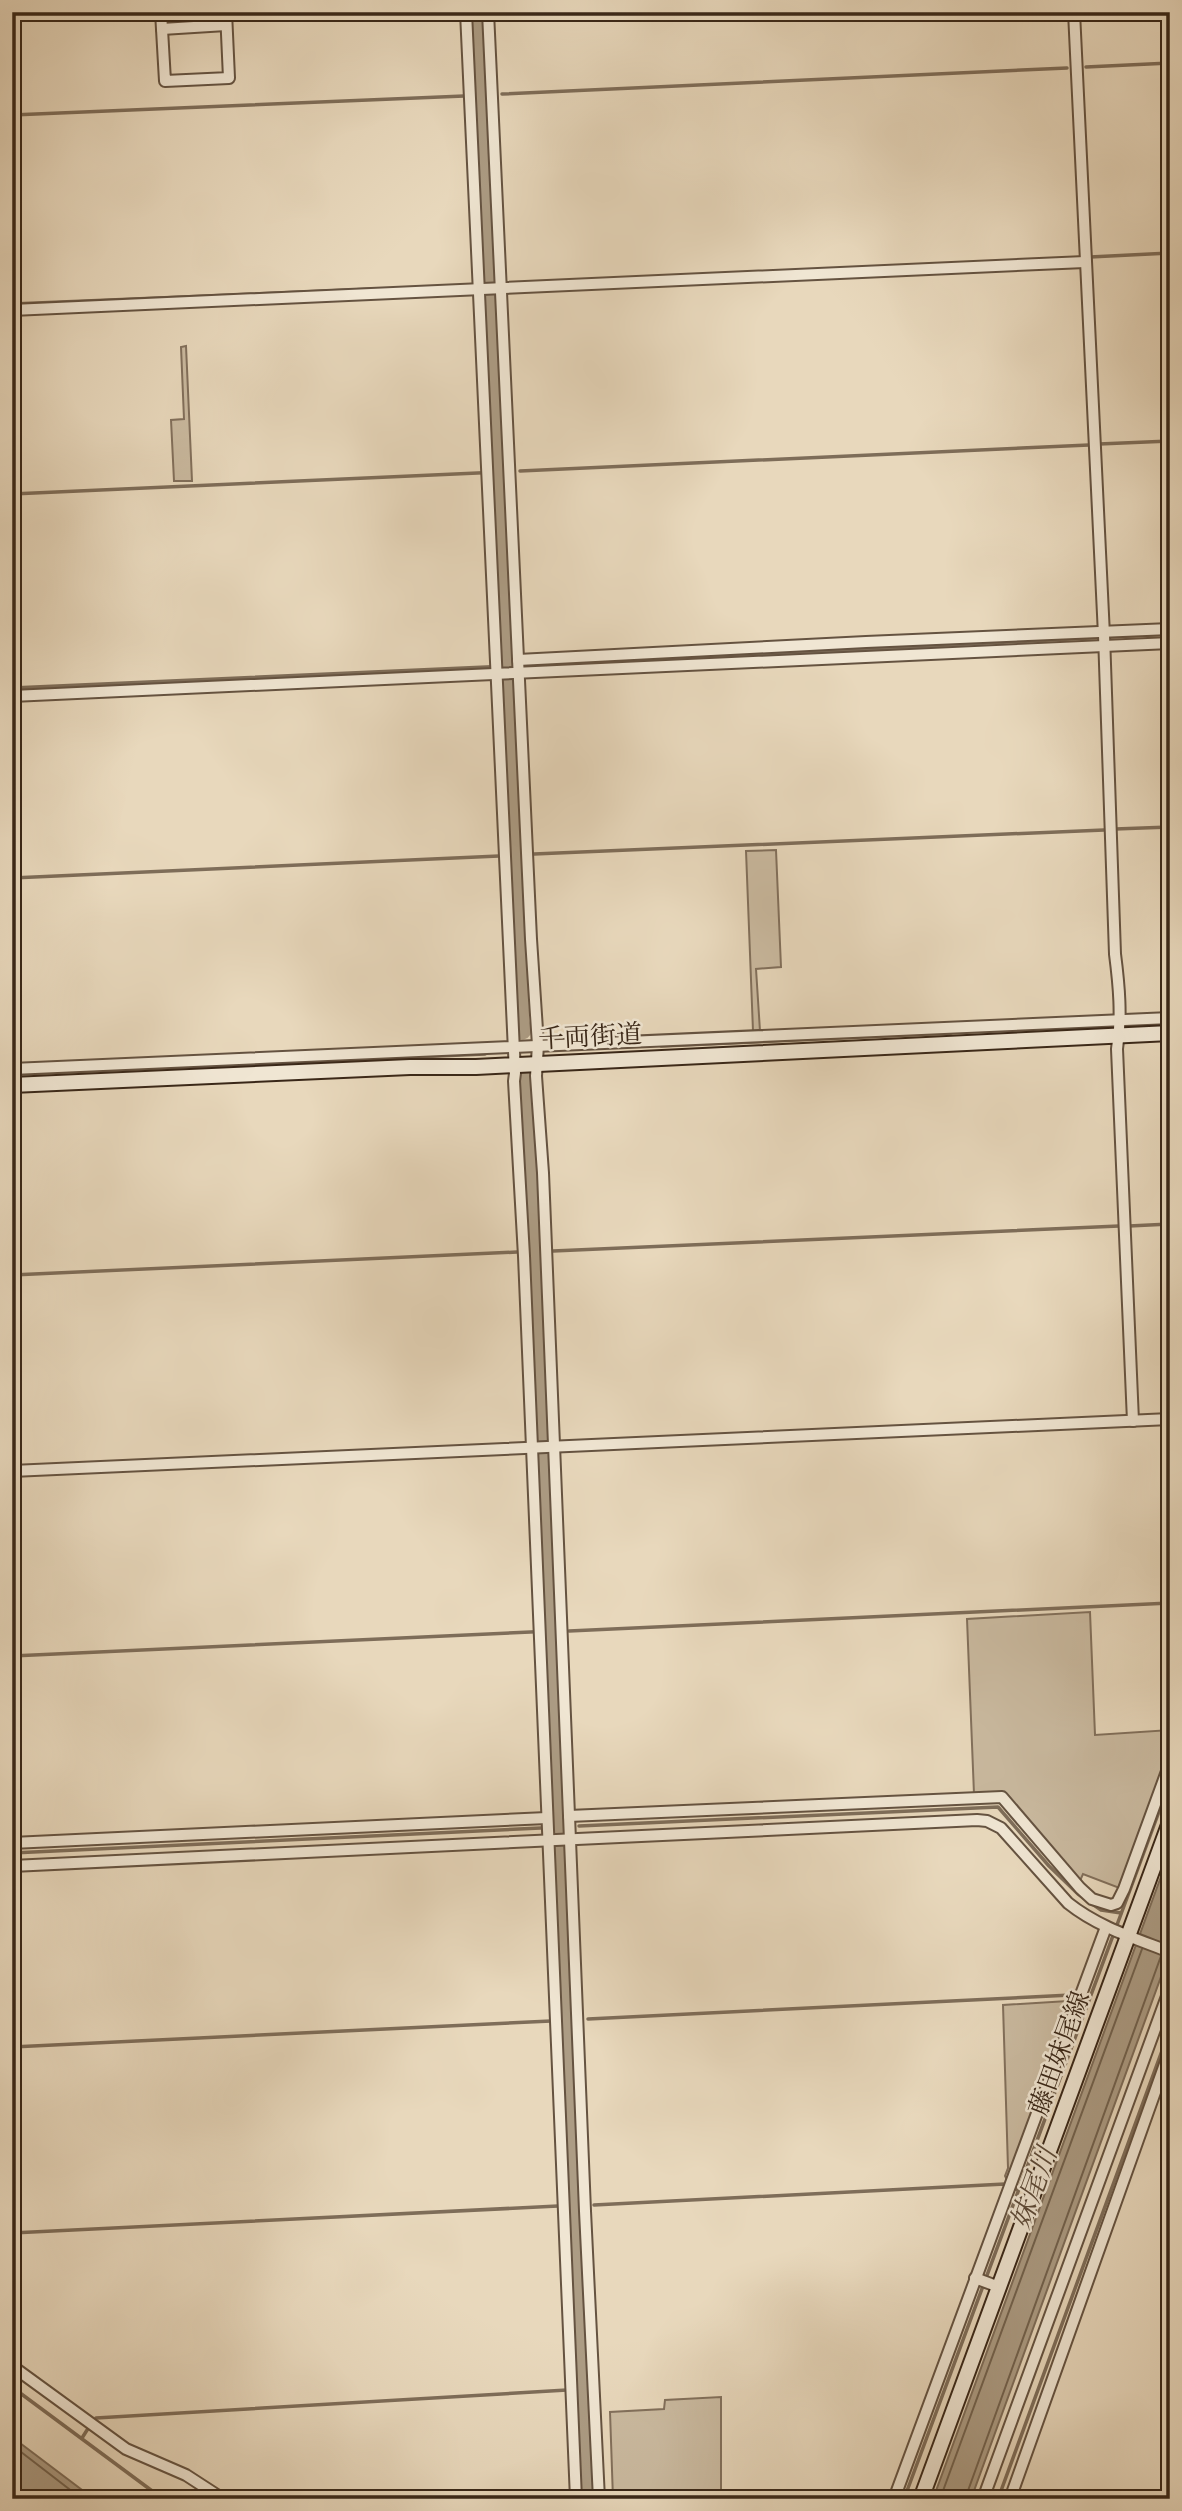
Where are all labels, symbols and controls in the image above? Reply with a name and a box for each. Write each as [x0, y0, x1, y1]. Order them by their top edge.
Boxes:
street label: 千両街道 [537, 1018, 643, 1056]
street label: 藤田妹尾線 [1023, 1987, 1097, 2120]
water label: 妹尾川 [1004, 2140, 1066, 2234]

